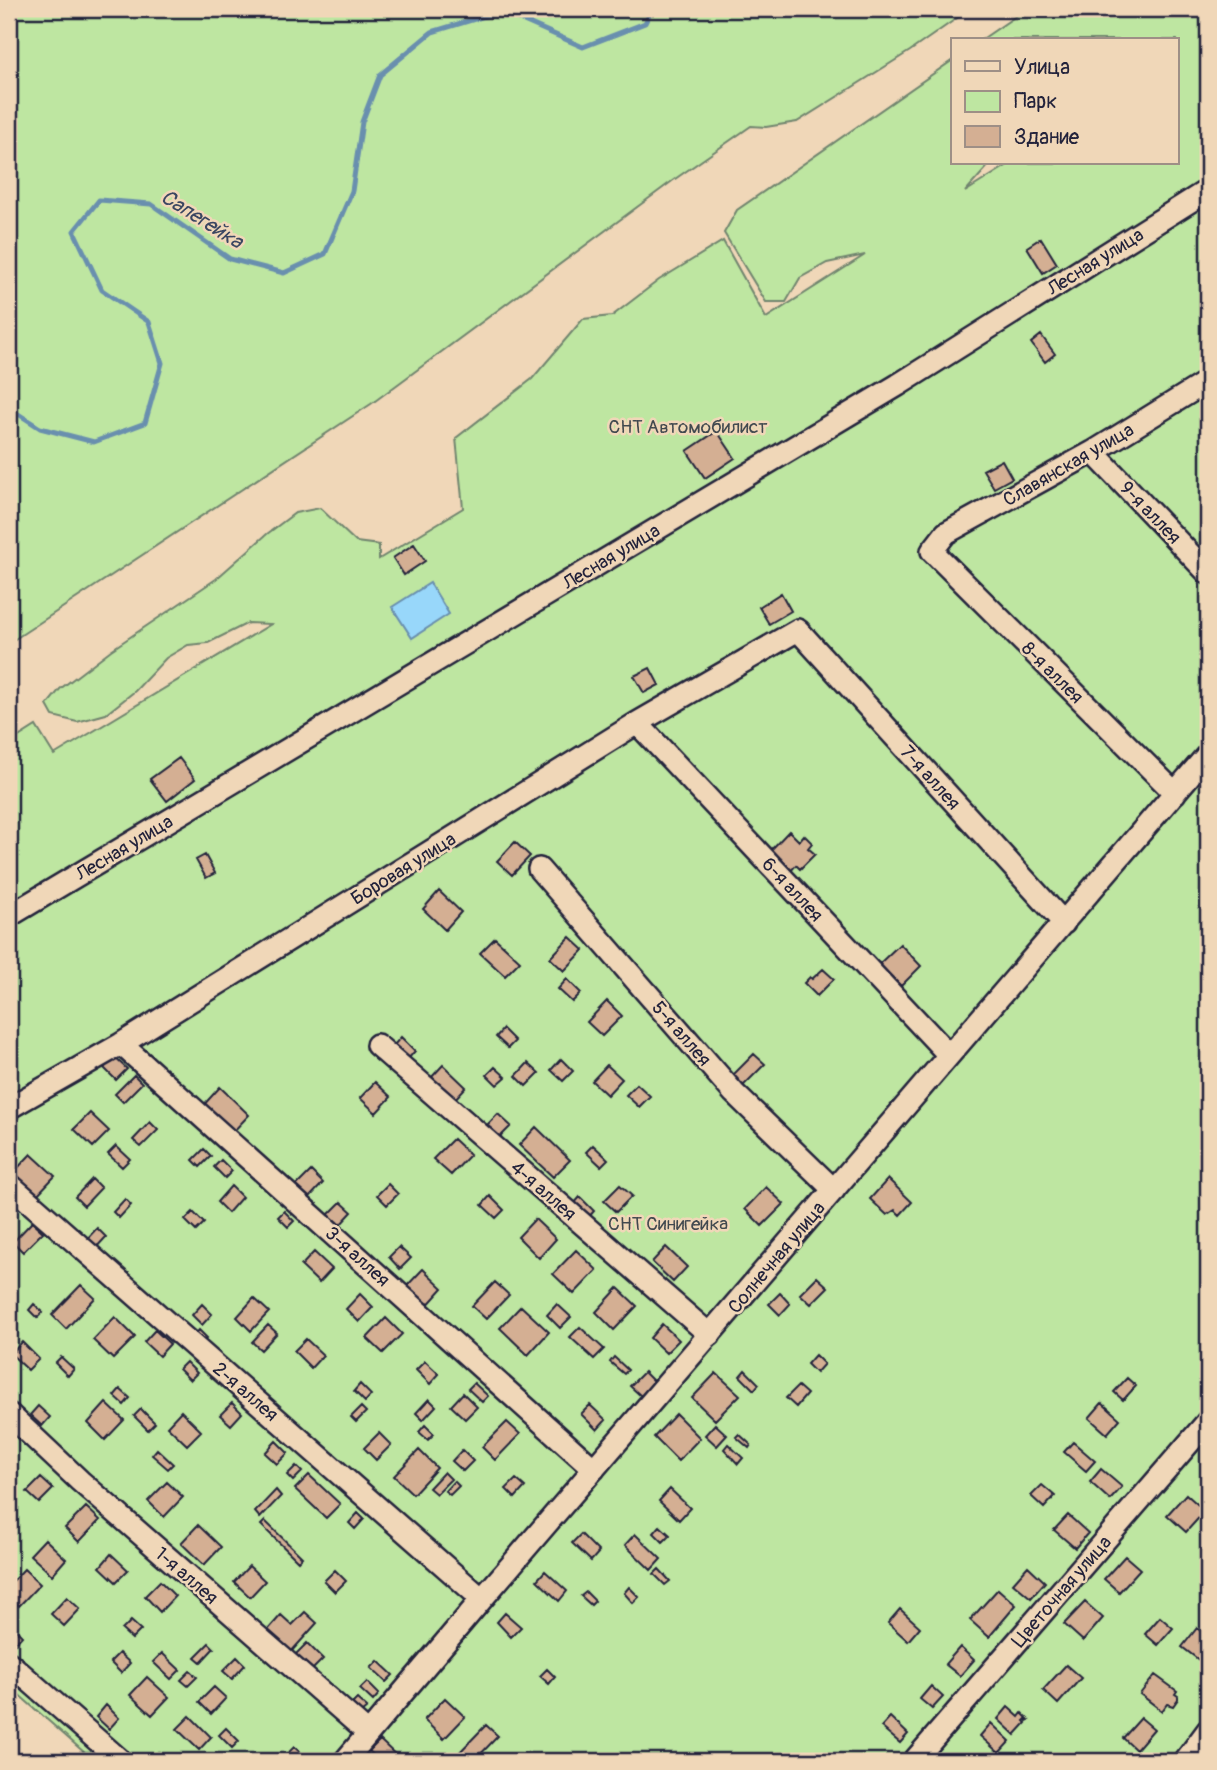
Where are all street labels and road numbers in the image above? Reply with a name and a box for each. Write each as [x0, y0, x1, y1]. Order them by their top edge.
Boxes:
street label: Лесная улица [1042, 223, 1148, 301]
street label: Славянская улица [999, 418, 1138, 512]
street label: 9-я аллея [1115, 476, 1186, 549]
street label: Лесная улица [558, 518, 665, 596]
street label: 8-я аллея [1016, 637, 1088, 709]
street label: 7-я аллея [895, 741, 965, 815]
street label: Лесная улица [71, 809, 178, 887]
street label: Боровая улица [347, 827, 461, 911]
street label: 6-я аллея [756, 852, 828, 927]
street label: 5-я аллея [646, 996, 716, 1071]
street label: 4-я аллея [506, 1156, 581, 1226]
street label: Солнечная улица [723, 1197, 831, 1319]
street label: 3-я аллея [320, 1221, 395, 1292]
street label: 2-я аллея [208, 1357, 283, 1427]
street label: Цветочная улица [1007, 1531, 1117, 1652]
street label: 1-я аллея [150, 1542, 223, 1610]

